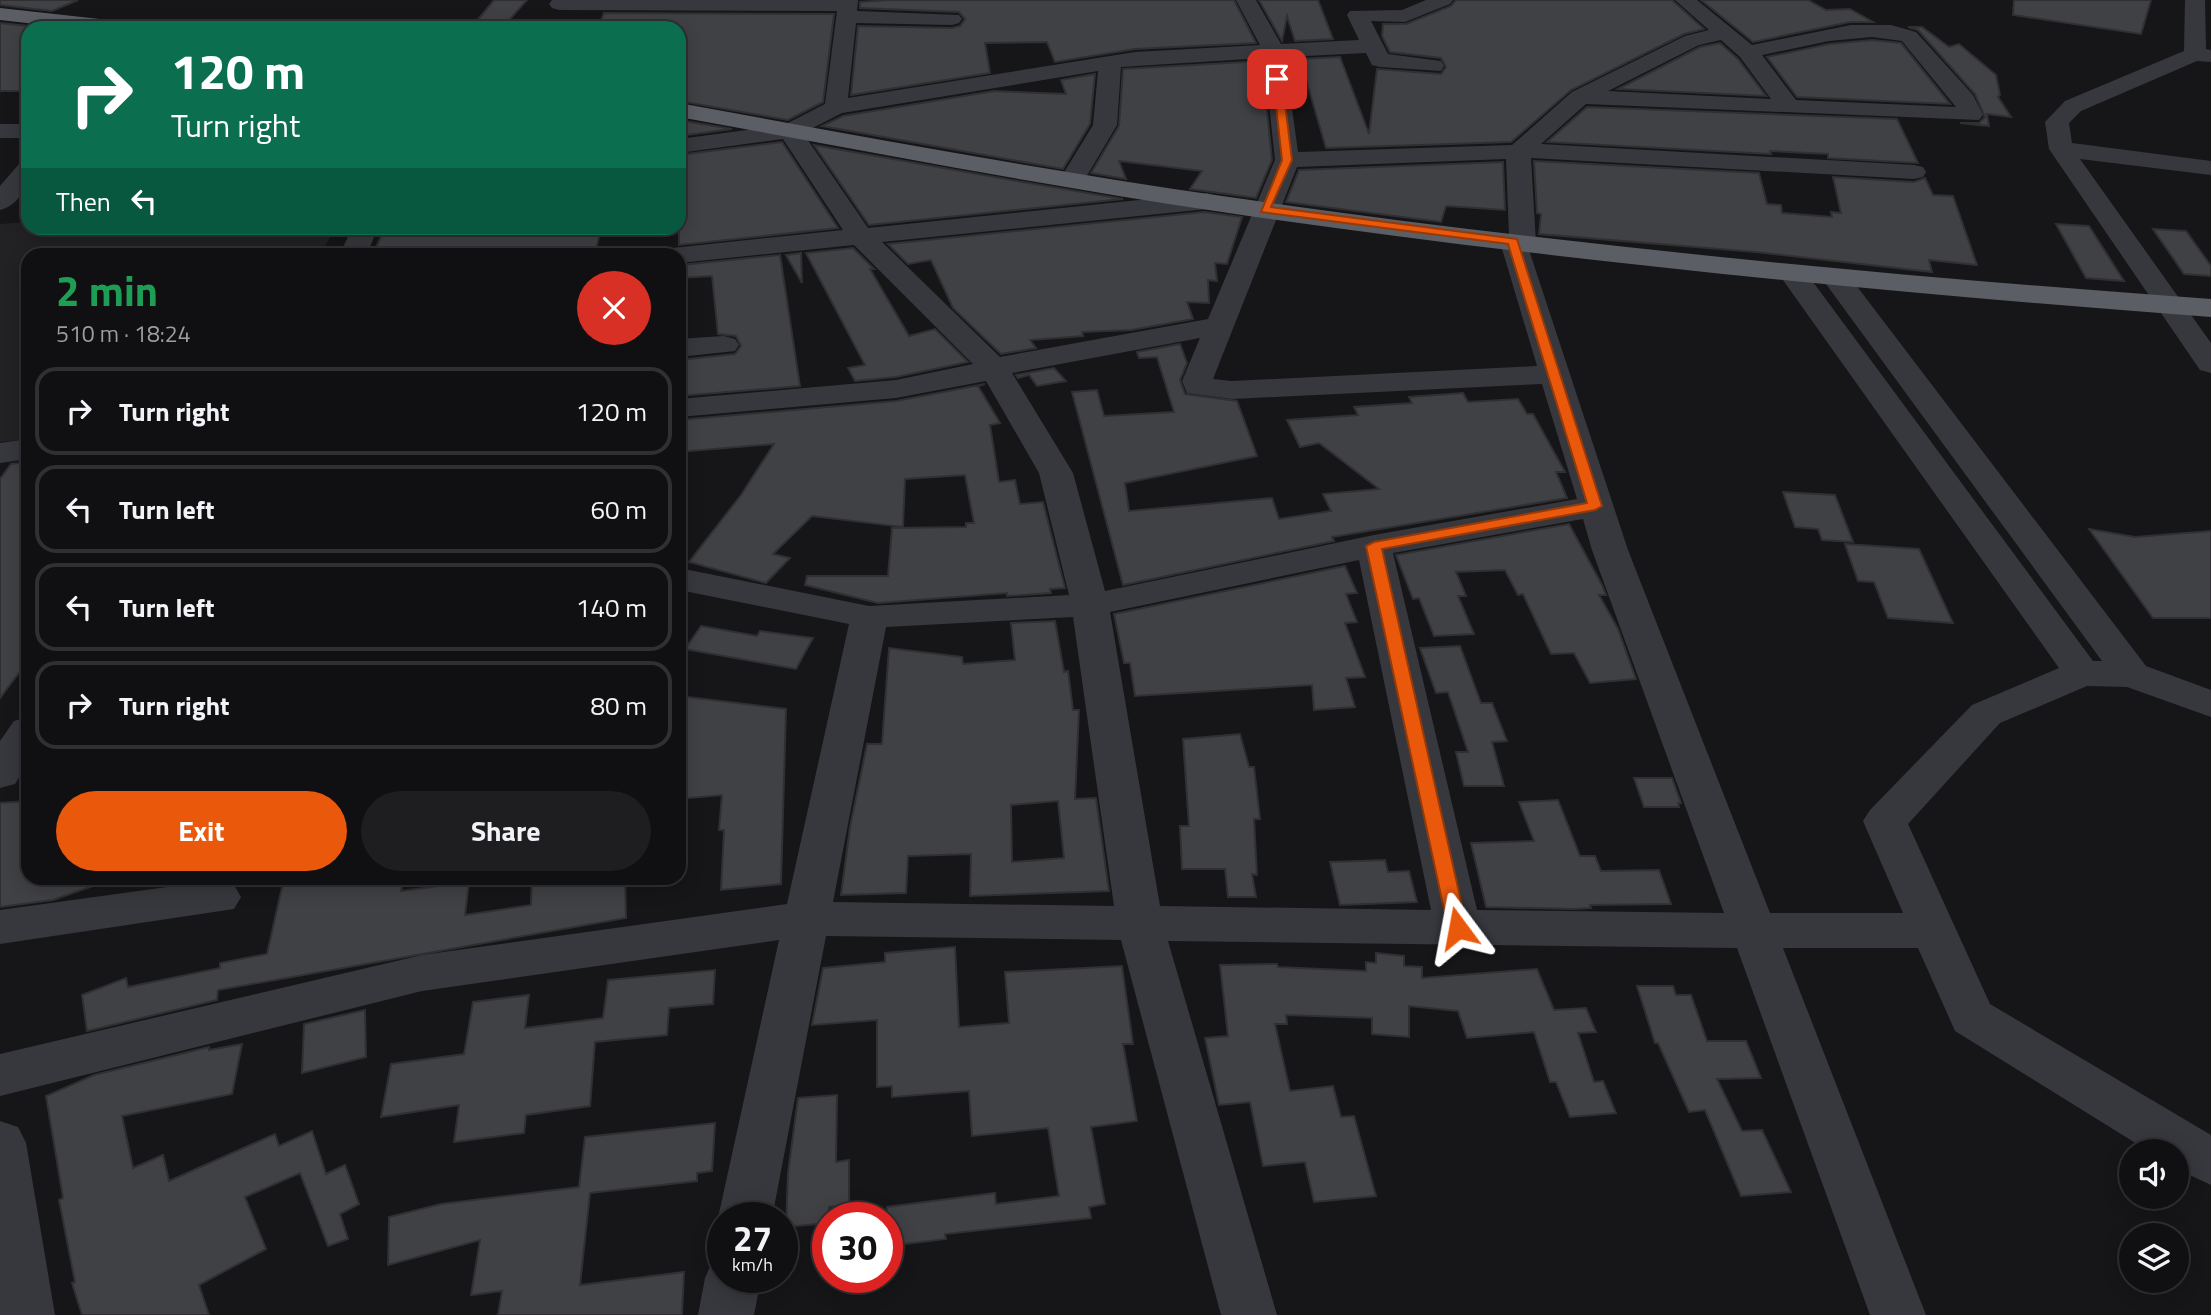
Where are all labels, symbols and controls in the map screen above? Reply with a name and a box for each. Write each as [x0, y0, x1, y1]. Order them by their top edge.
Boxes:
text: 120 m [171, 33, 305, 108]
icon: right [56, 49, 147, 140]
pin [1247, 49, 1307, 109]
icon: arrive [1258, 60, 1296, 98]
text: Turn right [171, 101, 300, 149]
text: Then [56, 182, 111, 221]
icon: left [125, 182, 163, 220]
text: 2 min [56, 258, 158, 322]
button: close [577, 271, 651, 345]
text: 510 m · 18:24 [56, 316, 191, 351]
icon: right [60, 392, 98, 430]
text: Turn right [119, 392, 230, 431]
text: 120 m [576, 392, 647, 431]
icon: left [60, 490, 98, 528]
text: Turn left [119, 490, 214, 529]
text: 60 m [590, 490, 647, 529]
icon: left [60, 588, 98, 626]
text: Turn left [119, 588, 214, 627]
text: 140 m [576, 588, 647, 627]
icon: right [60, 686, 98, 724]
text: Turn right [119, 686, 230, 725]
text: 80 m [590, 686, 647, 725]
button: Exit [56, 791, 347, 871]
button: Share [361, 791, 651, 871]
position arrow [1421, 891, 1495, 965]
map controls [2119, 1139, 2189, 1293]
button: sound [2119, 1139, 2189, 1209]
speed limit sign: 30 [812, 1202, 903, 1293]
text: 27 [733, 1211, 772, 1265]
button: layers [2119, 1223, 2189, 1293]
text: km/h [732, 1251, 773, 1278]

